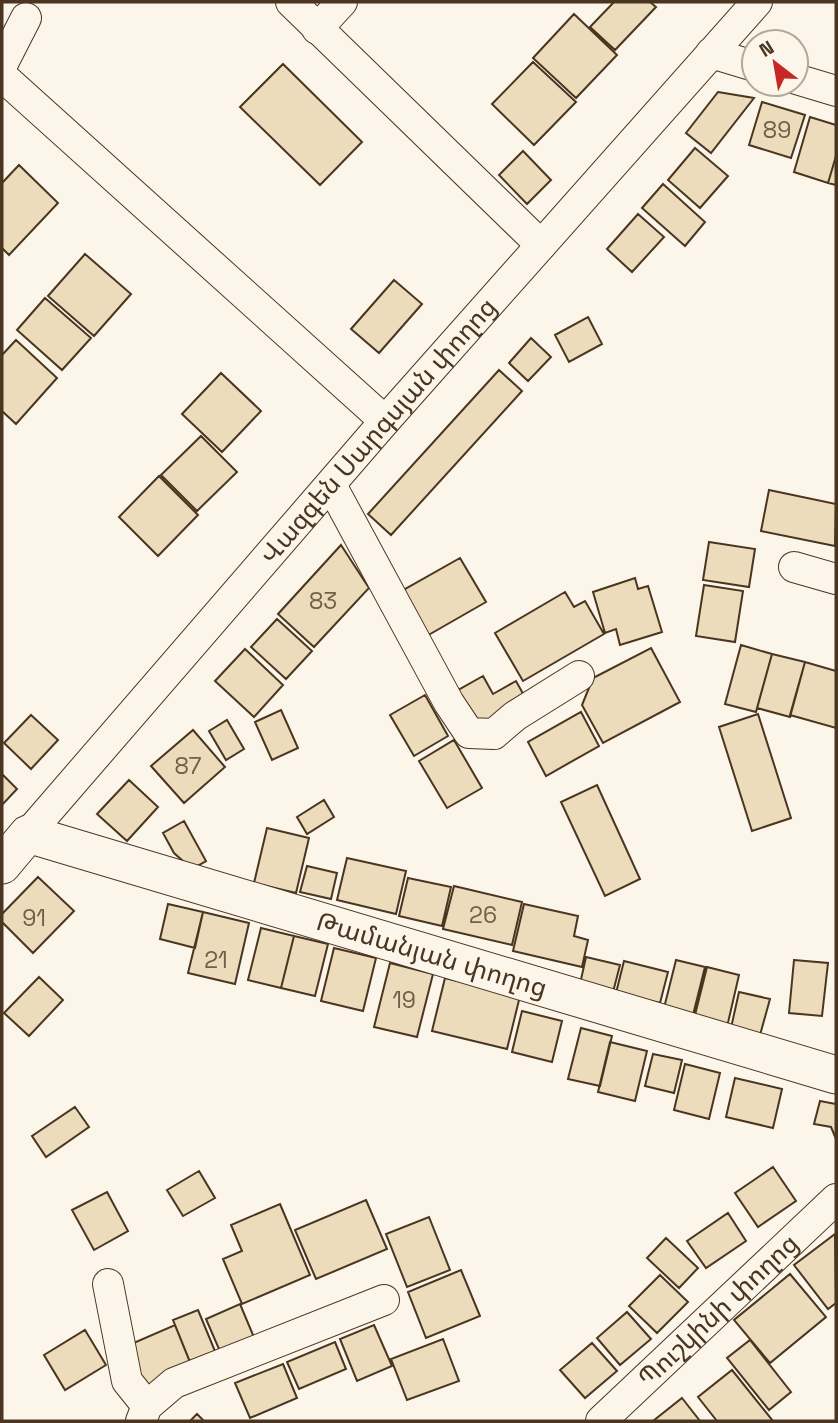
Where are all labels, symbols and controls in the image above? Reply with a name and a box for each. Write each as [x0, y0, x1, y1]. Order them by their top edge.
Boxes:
north arrow [740, 28, 810, 98]
text: N [755, 35, 778, 63]
house number: 89 [763, 115, 791, 145]
street label: Վազգեն Սարգսյան փողոց [252, 290, 504, 571]
house number: 83 [309, 586, 337, 616]
house number: 87 [174, 751, 202, 781]
house number: 26 [469, 900, 497, 930]
house number: 91 [22, 903, 46, 933]
street label: Թամանյան փողոց [313, 904, 551, 1005]
house number: 21 [204, 945, 228, 975]
house number: 19 [392, 985, 416, 1015]
street label: Պուշկինի փողոց [630, 1226, 806, 1395]

